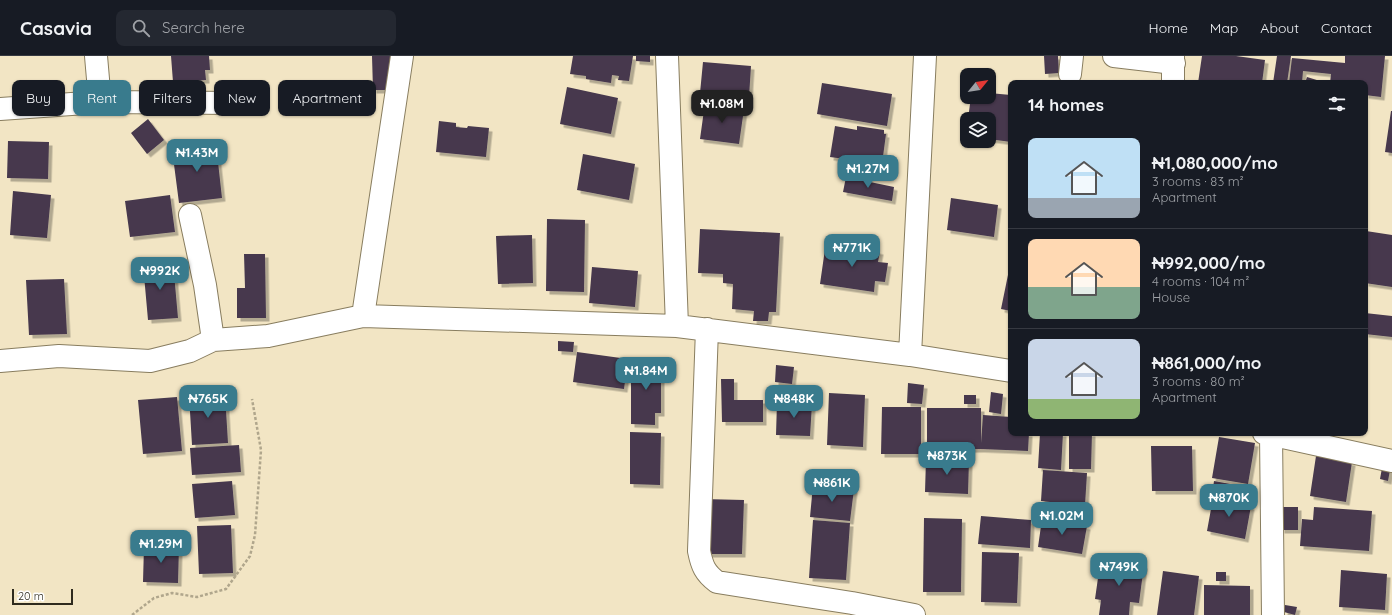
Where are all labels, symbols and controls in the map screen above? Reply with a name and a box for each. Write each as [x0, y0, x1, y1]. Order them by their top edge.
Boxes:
search box [116, 10, 396, 46]
text: Casavia [20, 16, 92, 40]
icon: search [130, 17, 152, 39]
text: Search here [162, 18, 245, 37]
text: Home [1149, 19, 1188, 37]
text: Map [1210, 19, 1238, 37]
text: About [1260, 19, 1299, 37]
text: Contact [1321, 19, 1372, 37]
north arrow [960, 68, 996, 104]
map controls [960, 68, 996, 148]
chip: Buy [12, 80, 65, 116]
chip: Rent [73, 80, 131, 116]
chip: Filters [139, 80, 206, 116]
chip: New [214, 80, 270, 116]
chip: Apartment [278, 80, 376, 116]
pin: ₦1.08M [689, 90, 755, 124]
icon: filters [1326, 93, 1348, 115]
text: 14 homes [1028, 94, 1104, 115]
text: ₦1.08M [700, 95, 744, 111]
button: layers [960, 112, 996, 148]
pin: ₦1.43M [164, 139, 230, 173]
text: ₦1.43M [176, 144, 218, 160]
text: ₦1,080,000/mo [1152, 152, 1278, 173]
icon: home [1060, 154, 1108, 202]
pin: ₦1.27M [835, 155, 901, 189]
text: ₦1.27M [846, 160, 890, 176]
text: 3 rooms · 83 m² [1152, 173, 1244, 189]
text: Apartment [1152, 189, 1217, 205]
pin: ₦771K [824, 234, 880, 268]
text: ₦771K [833, 239, 871, 255]
text: ₦992,000/mo [1152, 252, 1265, 273]
icon: home [1060, 255, 1108, 303]
pin: ₦992K [132, 257, 188, 291]
text: ₦992K [140, 262, 180, 278]
text: 4 rooms · 104 m² [1152, 273, 1249, 289]
text: House [1152, 289, 1190, 305]
text: ₦861,000/mo [1152, 352, 1261, 373]
icon: home [1060, 355, 1108, 403]
pin: ₦1.84M [613, 357, 679, 391]
text: ₦1.84M [624, 362, 668, 378]
text: 3 rooms · 80 m² [1152, 373, 1245, 389]
pin: ₦765K [180, 385, 236, 419]
pin: ₦848K [766, 385, 822, 419]
text: Apartment [1152, 389, 1217, 405]
text: ₦765K [188, 390, 228, 406]
text: ₦848K [774, 390, 814, 406]
pin: ₦873K [919, 442, 975, 476]
text: ₦873K [927, 447, 967, 463]
pin: ₦861K [804, 469, 860, 503]
text: ₦861K [813, 474, 851, 490]
pin: ₦870K [1201, 484, 1257, 518]
text: ₦870K [1209, 489, 1249, 505]
pin: ₦1.02M [1029, 502, 1095, 536]
text: ₦1.02M [1040, 507, 1084, 523]
pin: ₦1.29M [128, 530, 194, 564]
text: ₦1.29M [139, 535, 183, 551]
pin: ₦749K [1091, 553, 1147, 587]
text: ₦749K [1099, 558, 1139, 574]
scale bar [12, 587, 73, 606]
text: 20 m [18, 589, 44, 603]

